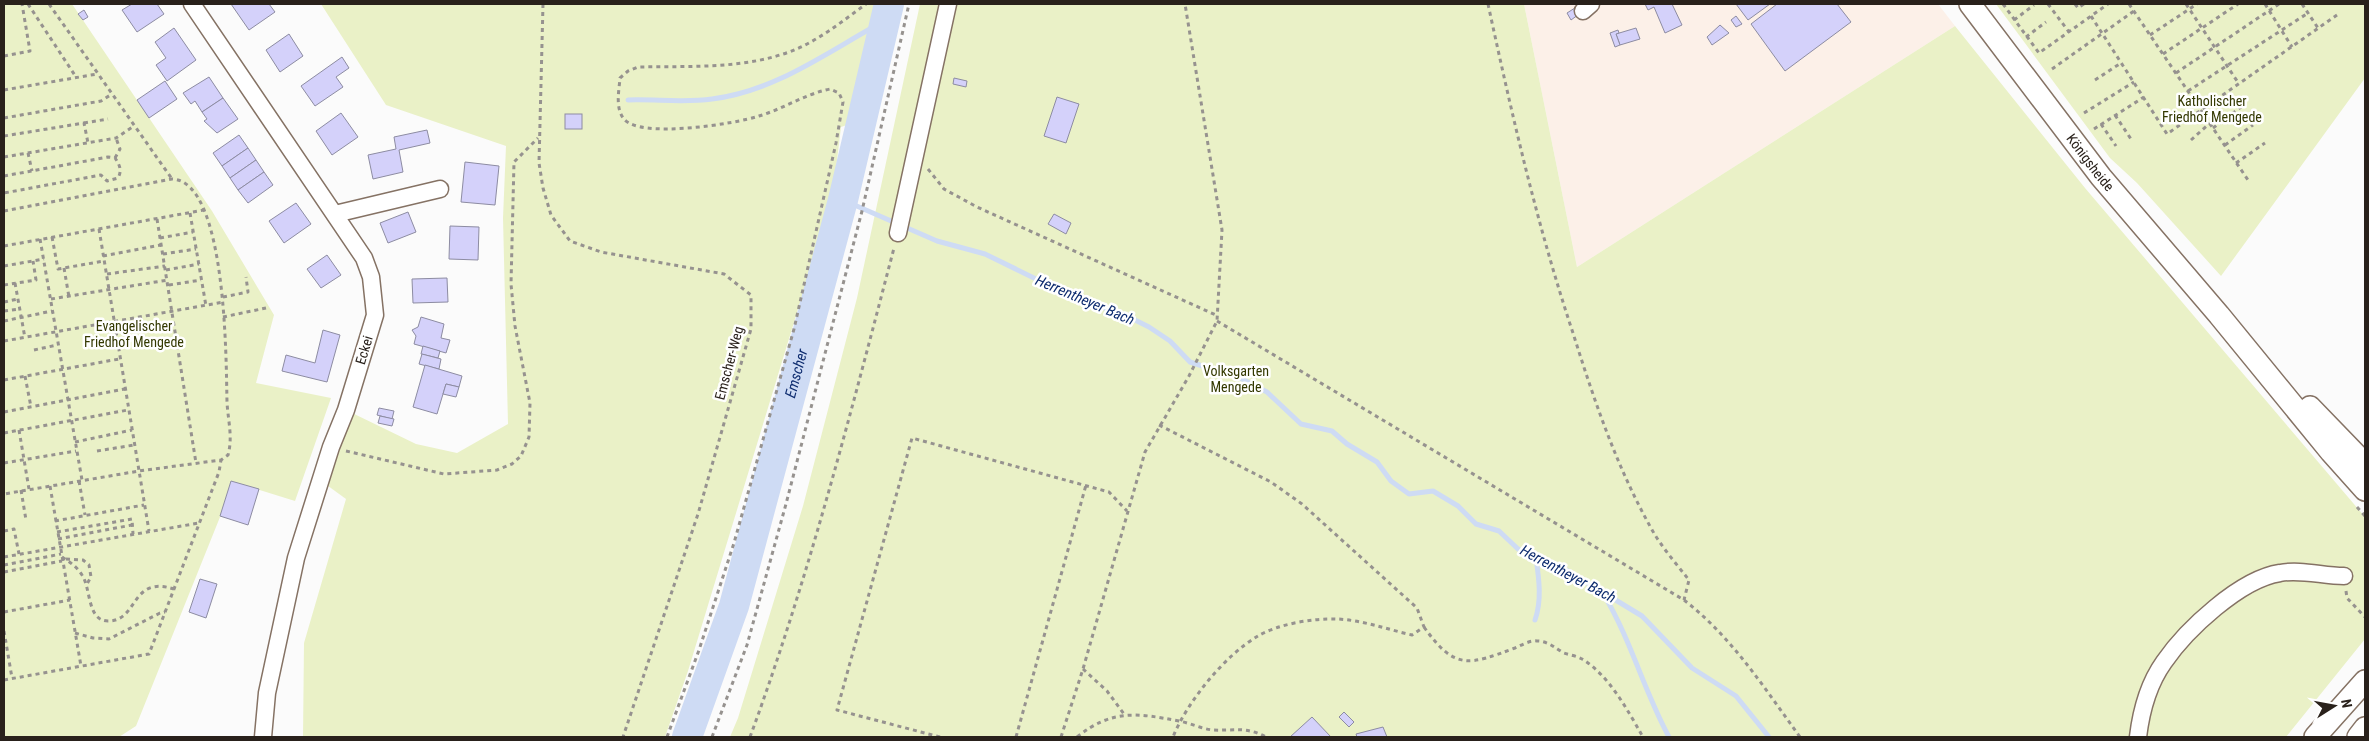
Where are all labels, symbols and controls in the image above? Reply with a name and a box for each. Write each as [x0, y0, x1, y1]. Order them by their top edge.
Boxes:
park label: Katholischer Friedhof Mengede [2162, 93, 2262, 125]
street label: Königsheide [2063, 131, 2118, 195]
water label: Herrentheyer Bach [1033, 271, 1137, 329]
park label: Evangelischer Friedhof Mengede [84, 318, 184, 350]
street label: Emscher-Weg [712, 325, 746, 401]
street label: Eckei [352, 334, 376, 366]
water label: Emscher [781, 346, 812, 400]
park label: Volksgarten Mengede [1203, 363, 1269, 395]
water label: Herrentheyer Bach [1517, 541, 1619, 607]
north arrow [2309, 681, 2359, 731]
text: N [2338, 698, 2355, 709]

